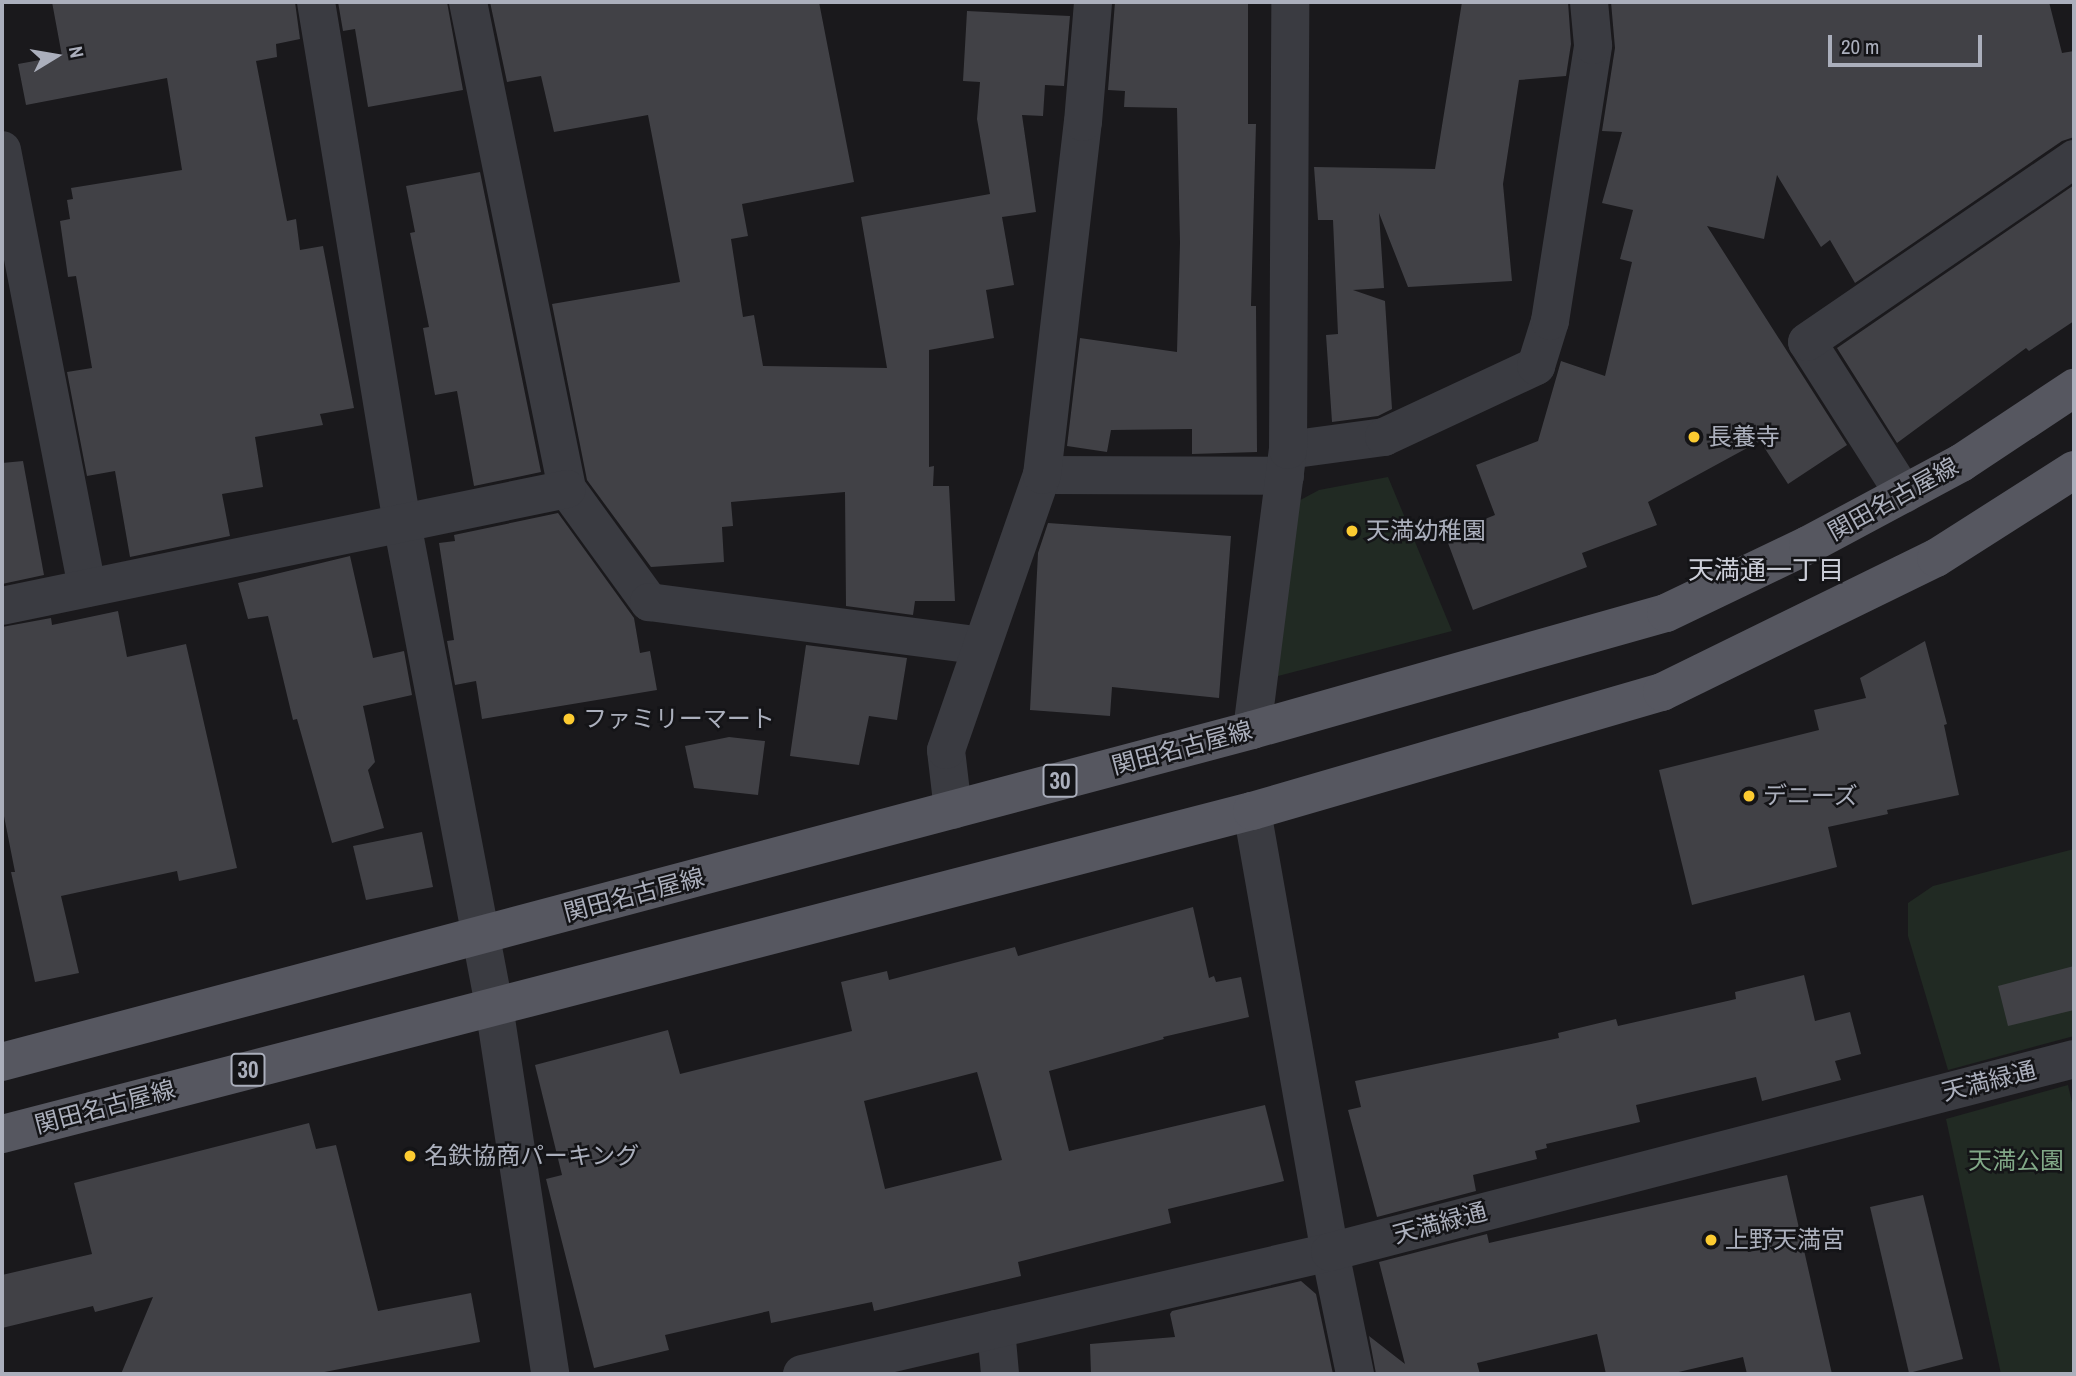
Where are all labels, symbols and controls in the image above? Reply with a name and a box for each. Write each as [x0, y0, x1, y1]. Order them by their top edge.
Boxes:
north arrow [21, 21, 91, 91]
scale bar [1831, 21, 1985, 65]
text: 20 m [1841, 32, 1879, 61]
text: N [63, 44, 90, 60]
place label: 長養寺 [1708, 423, 1780, 451]
marker: 長養寺 [1686, 429, 1702, 445]
street label: 関田名古屋線 [1823, 451, 1963, 547]
place label: 天満幼稚園 [1366, 517, 1486, 545]
marker: 天満幼稚園 [1344, 523, 1360, 539]
district label: 天満通一丁目 [1688, 554, 1844, 586]
place label: ファミリーマート [583, 705, 775, 733]
marker: ファミリーマート [561, 711, 577, 727]
street label: 関田名古屋線 [1109, 715, 1255, 781]
road number: 30 [1042, 762, 1078, 800]
place label: デニーズ [1763, 782, 1859, 810]
marker: デニーズ [1741, 788, 1757, 804]
street label: 関田名古屋線 [561, 862, 707, 928]
road number: 30 [230, 1050, 266, 1090]
street label: 天満緑通 [1939, 1055, 2039, 1107]
street label: 関田名古屋線 [32, 1074, 178, 1140]
place label: 名鉄協商パーキング [424, 1142, 640, 1170]
park label: 天満公園 [1968, 1147, 2064, 1175]
marker: 名鉄協商パーキング [402, 1148, 418, 1164]
street label: 天満緑通 [1390, 1197, 1490, 1249]
place label: 上野天満宮 [1725, 1226, 1845, 1254]
marker: 上野天満宮 [1703, 1232, 1719, 1248]

